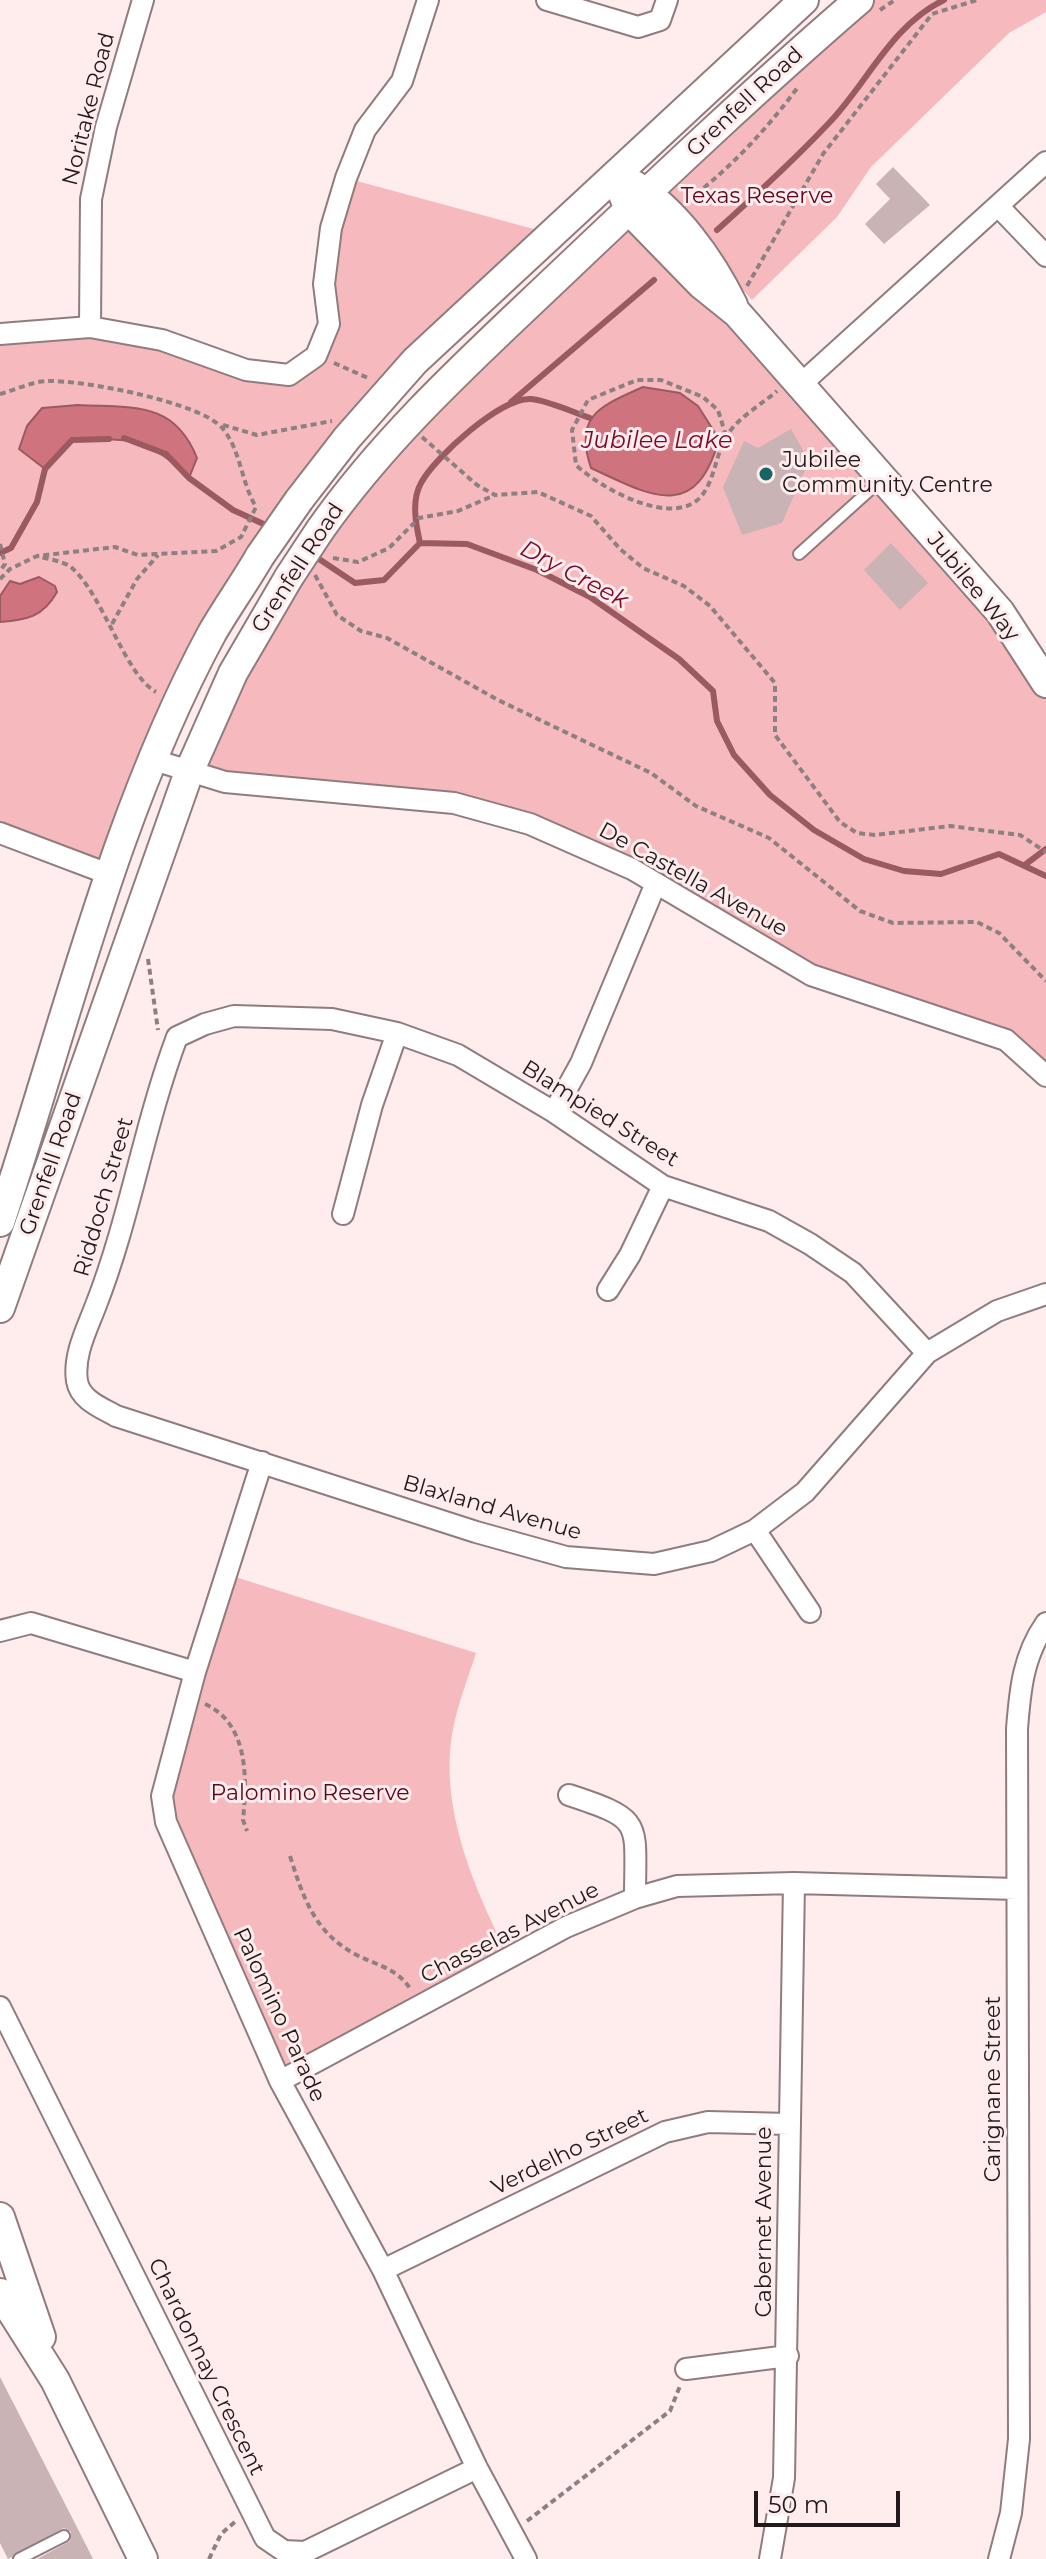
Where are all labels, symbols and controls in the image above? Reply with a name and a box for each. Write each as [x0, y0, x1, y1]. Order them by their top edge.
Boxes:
street label: Noritake Road [57, 30, 121, 188]
street label: Grenfell Road [681, 41, 809, 163]
park label: Texas Reserve [681, 184, 833, 210]
water label: Jubilee Lake [582, 427, 732, 455]
place label: Jubilee Community Centre [782, 448, 993, 500]
marker: Jubilee Community Centre [757, 465, 775, 483]
street label: Grenfell Road [246, 498, 350, 638]
street label: Jubilee Way [921, 527, 1025, 647]
water label: Dry Creek [515, 534, 633, 616]
street label: De Castella Avenue [594, 817, 792, 943]
street label: Blampied Street [517, 1055, 683, 1173]
street label: Grenfell Road [14, 1089, 88, 1239]
street label: Riddoch Street [69, 1114, 139, 1280]
street label: Blaxland Avenue [400, 1470, 584, 1546]
park label: Palomino Reserve [210, 1781, 410, 1807]
street label: Chasselas Avenue [416, 1877, 604, 1989]
street label: Palomino Parade [227, 1924, 331, 2106]
street label: Carignane Street [981, 1996, 1007, 2182]
street label: Verdelho Street [487, 2103, 653, 2201]
street label: Cabernet Avenue [752, 2126, 778, 2318]
street label: Chardonnay Crescent [142, 2254, 270, 2480]
scale bar [758, 2475, 904, 2525]
text: 50 m [768, 2490, 829, 2519]

